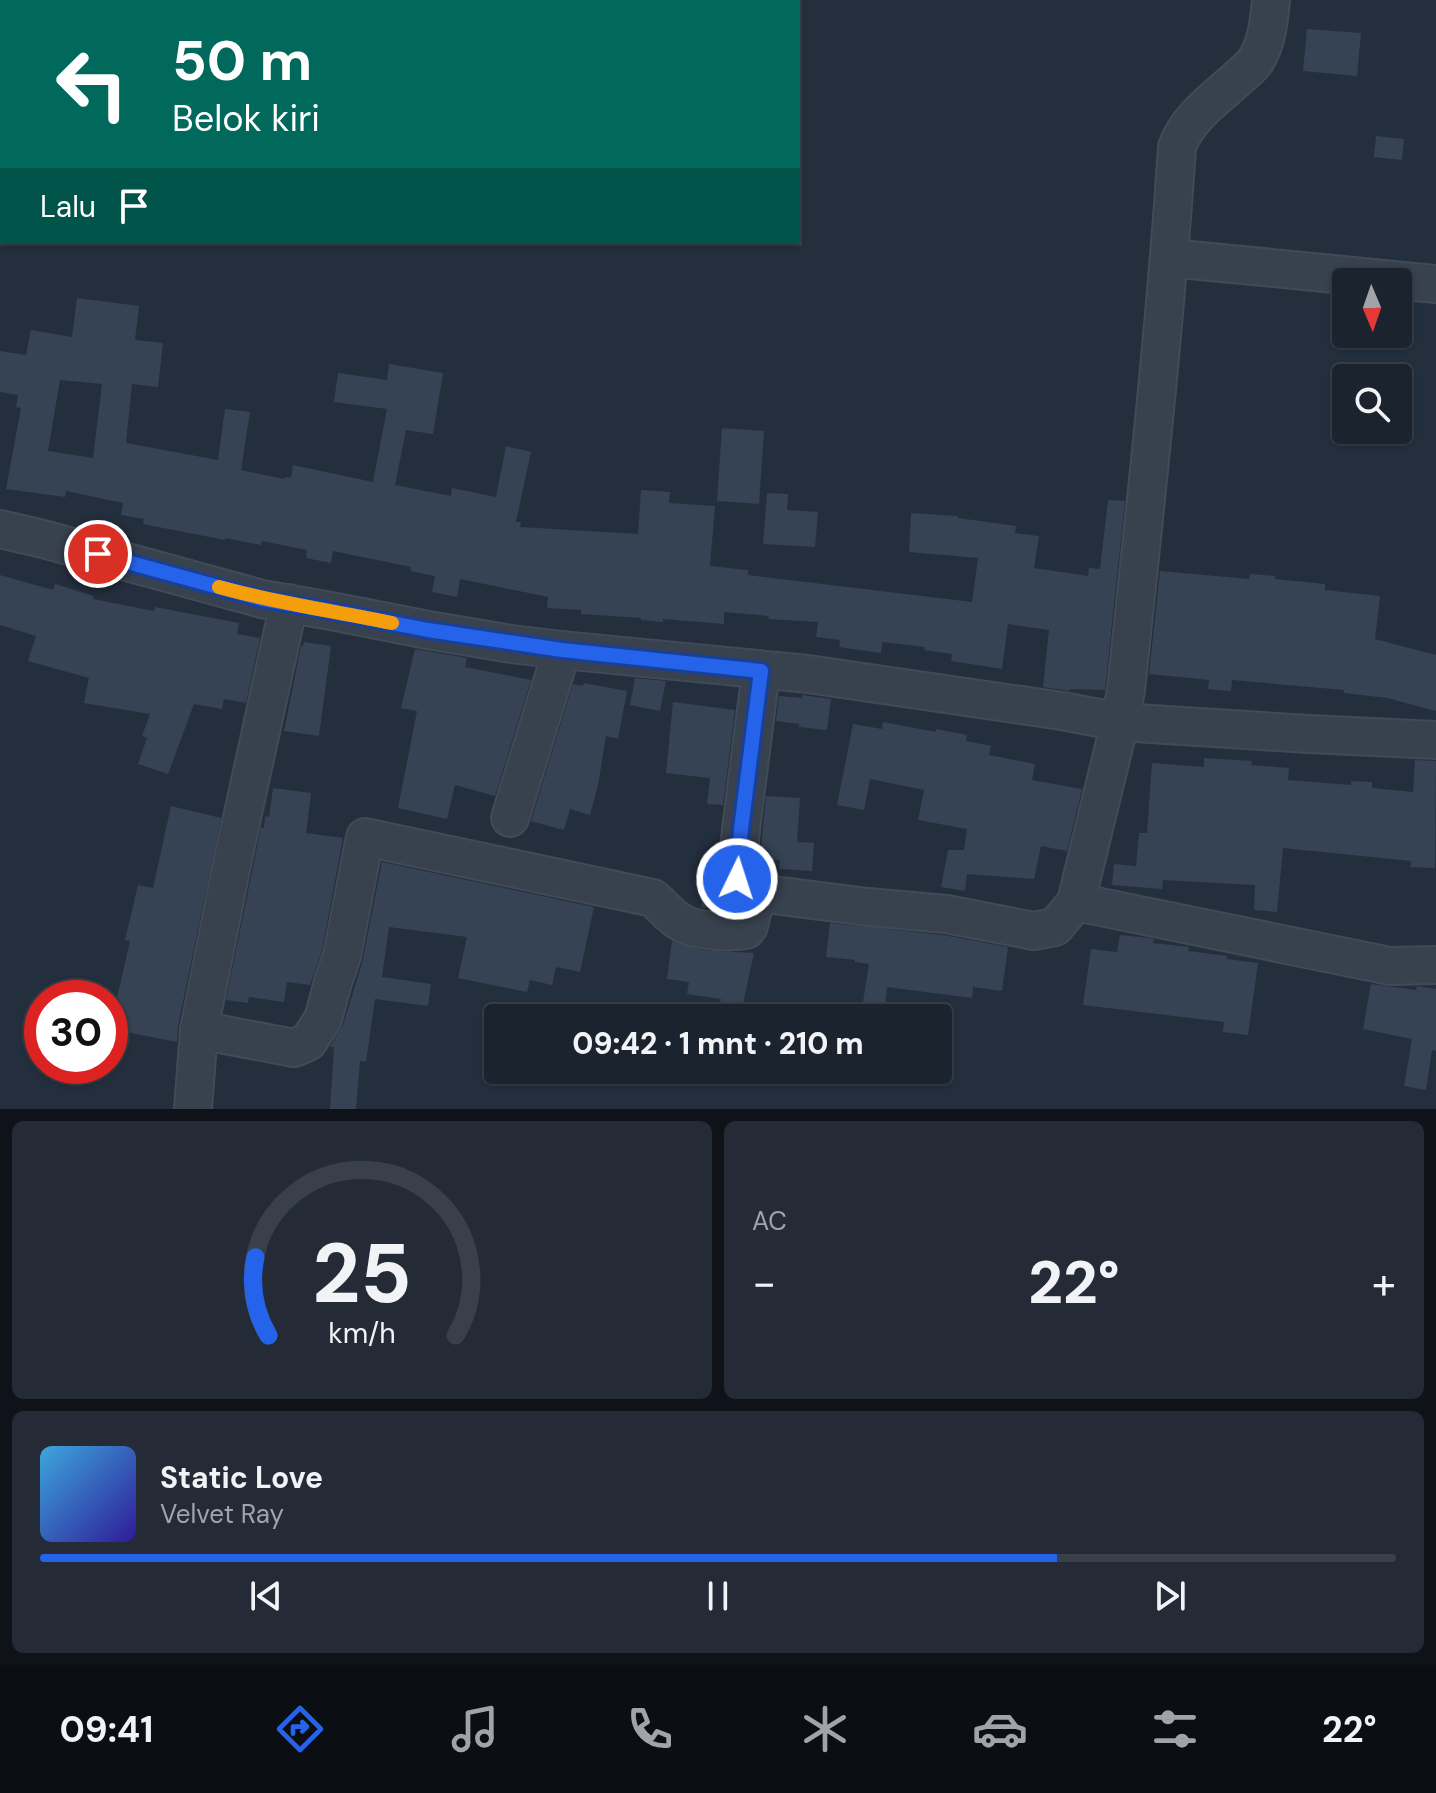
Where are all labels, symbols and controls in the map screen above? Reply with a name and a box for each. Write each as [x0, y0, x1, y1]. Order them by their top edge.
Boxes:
text: 50 m [172, 24, 312, 97]
icon: left [40, 32, 144, 136]
text: Belok kiri [172, 95, 320, 142]
icon: arrive [112, 184, 156, 228]
text: Lalu [40, 187, 96, 226]
north arrow [1332, 268, 1412, 348]
map controls [1332, 268, 1412, 444]
button: search [1332, 364, 1412, 444]
pin [64, 520, 132, 588]
icon: arrive [76, 532, 120, 576]
position arrow [695, 837, 779, 921]
speed limit sign: 30 [24, 980, 128, 1084]
text: 09:42 · 1 mnt · 210 m [572, 1024, 864, 1063]
text: AC [752, 1204, 787, 1238]
text: 25 [312, 1219, 412, 1328]
text: 22° [1028, 1243, 1120, 1322]
text: − [752, 1254, 776, 1312]
text: + [1372, 1254, 1396, 1312]
text: km/h [328, 1315, 396, 1352]
text: Static Love [160, 1458, 323, 1497]
text: Velvet Ray [160, 1497, 284, 1531]
icon: previous [244, 1574, 288, 1618]
icon: pause [696, 1574, 740, 1618]
icon: next [1148, 1574, 1192, 1618]
icon: directions [272, 1701, 328, 1757]
icon: music [447, 1701, 503, 1757]
icon: phone [622, 1701, 678, 1757]
icon: climate [797, 1701, 853, 1757]
icon: car [972, 1701, 1028, 1757]
icon: filters [1147, 1701, 1203, 1757]
text: 09:41 [59, 1706, 153, 1753]
text: 22° [1322, 1706, 1377, 1753]

